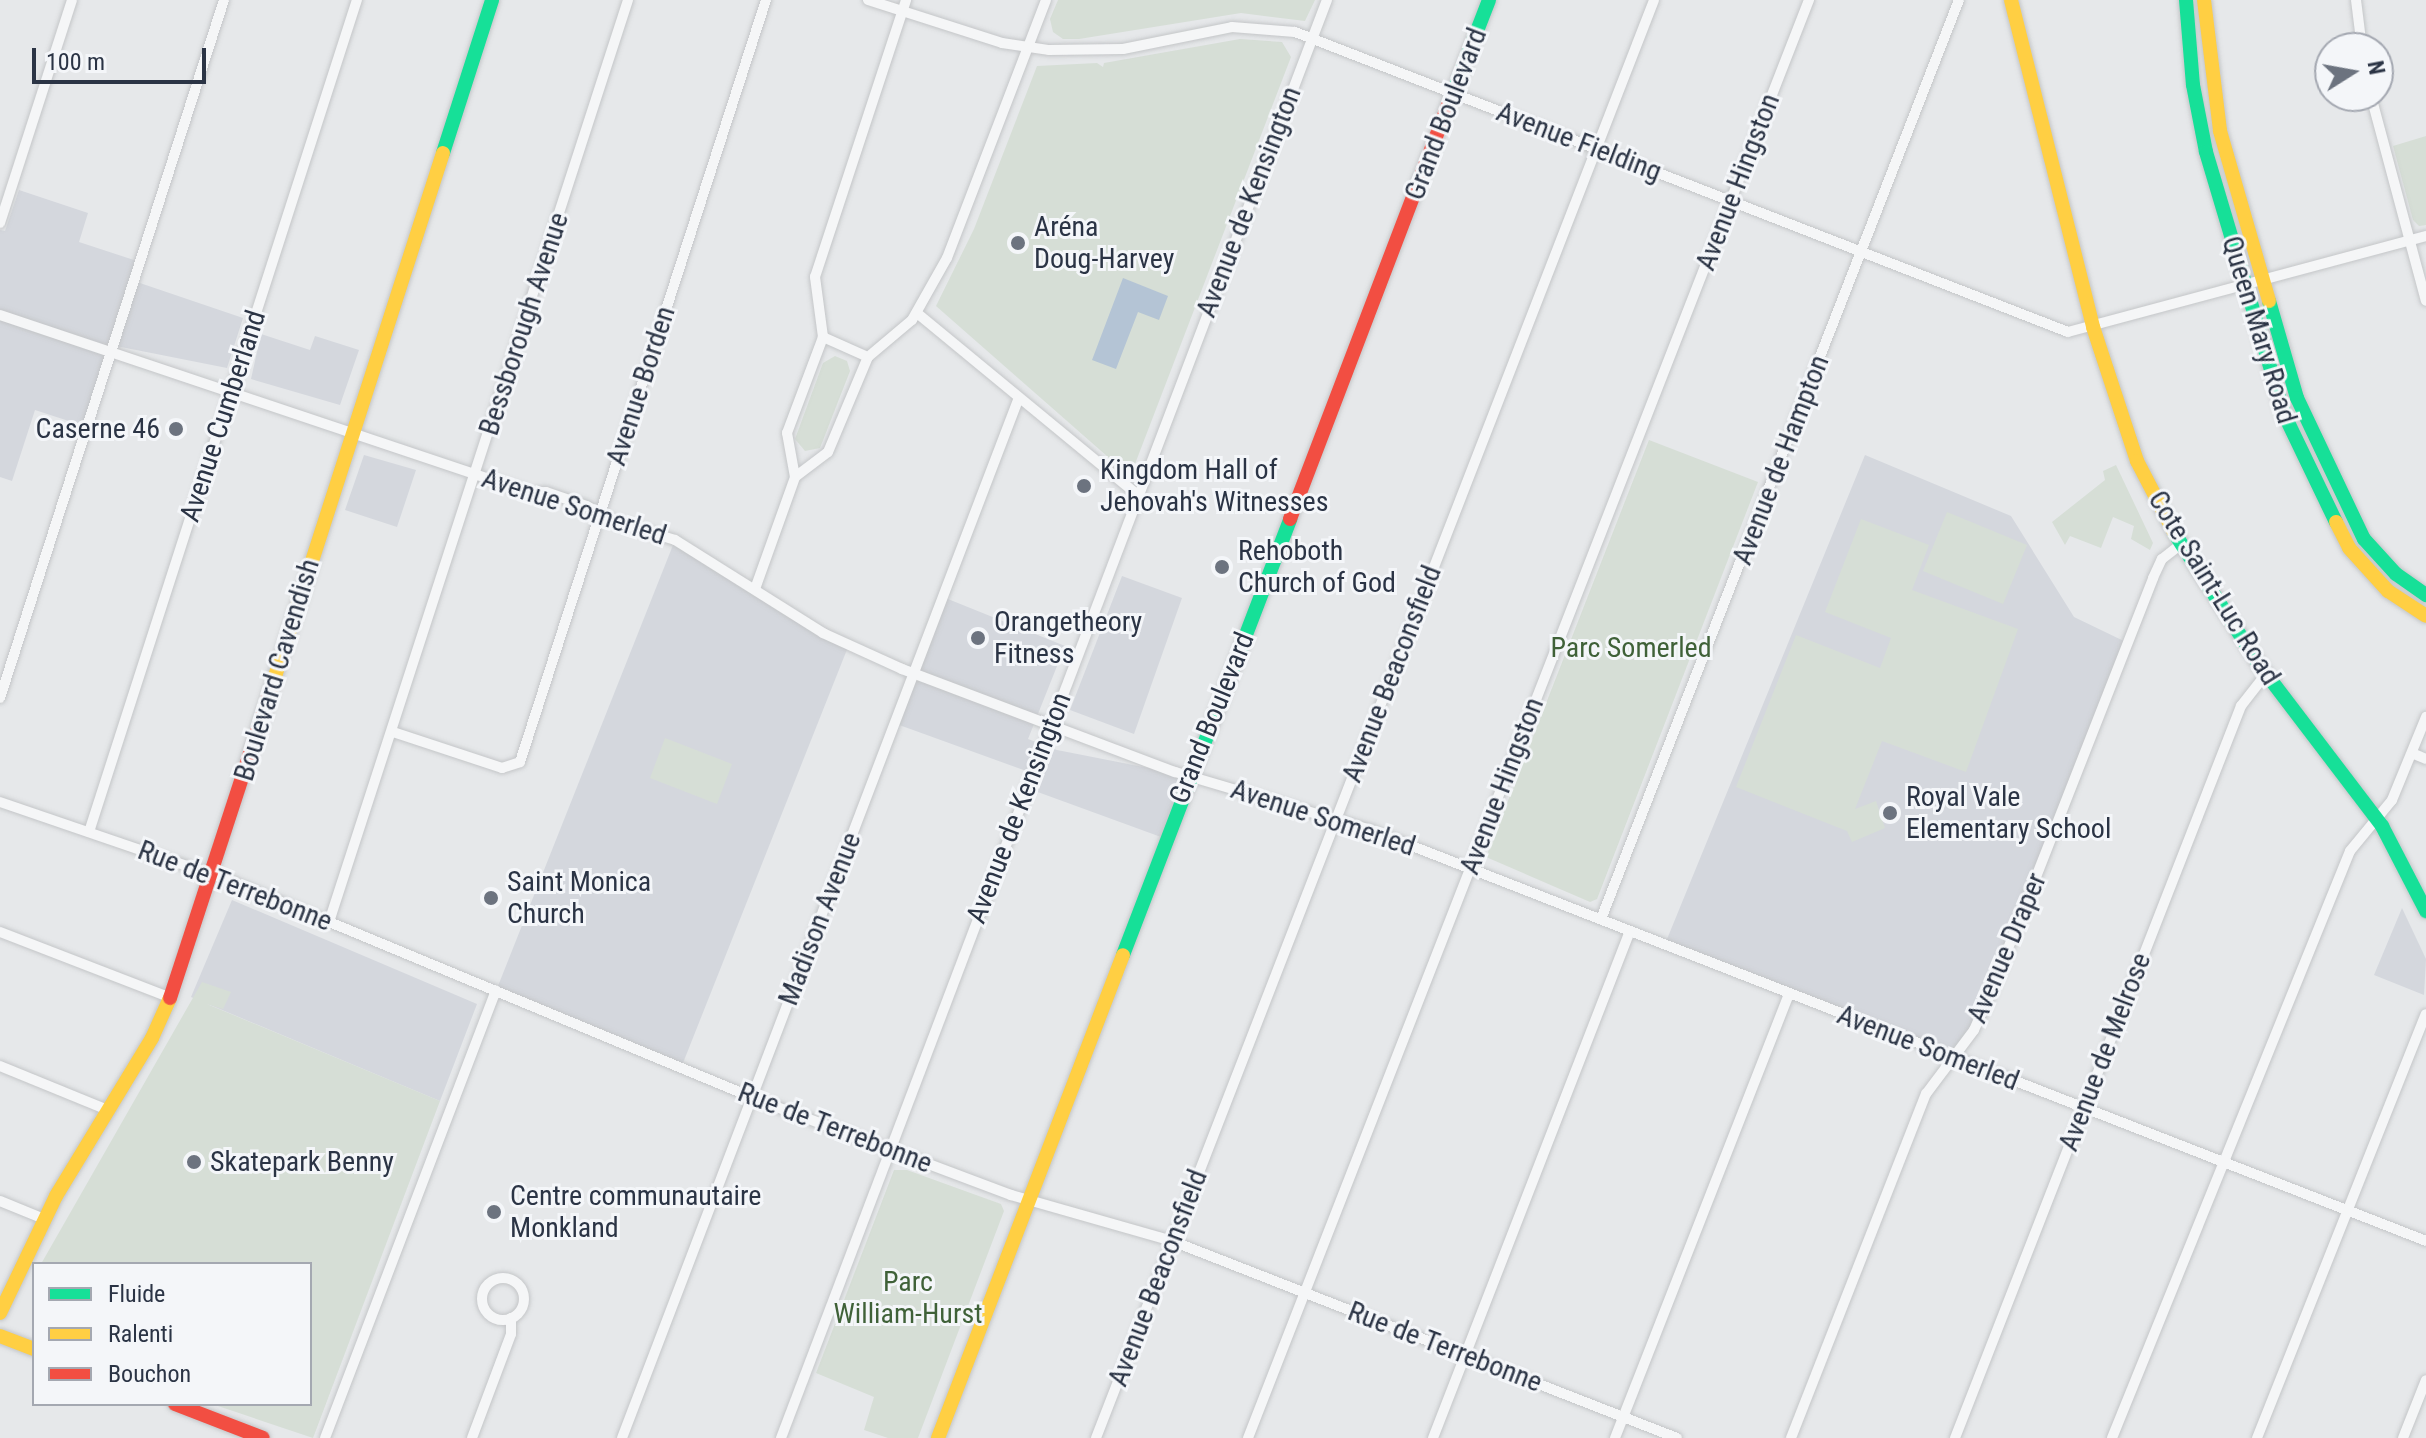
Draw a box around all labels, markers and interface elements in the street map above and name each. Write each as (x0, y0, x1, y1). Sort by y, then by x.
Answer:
street label: Grand Boulevard (1398, 23, 1494, 205)
scale bar (36, 32, 210, 82)
north arrow (2314, 32, 2394, 112)
text: 100 m (46, 48, 105, 76)
text: N (2363, 59, 2390, 77)
street label: Avenue de Kensington (1190, 82, 1308, 322)
street label: Avenue Hingston (1689, 89, 1787, 275)
street label: Avenue Fielding (1492, 95, 1666, 189)
street label: Bessborough Avenue (472, 208, 576, 440)
place label: Aréna Doug-Harvey (1034, 210, 1174, 276)
street label: Queen Mary Road (2215, 232, 2303, 428)
marker: Aréna Doug-Harvey (1009, 234, 1027, 252)
street label: Avenue Borden (599, 302, 683, 470)
street label: Avenue Cumberland (173, 306, 273, 526)
street label: Avenue de Hampton (1726, 350, 1836, 570)
place label: Caserne 46 (36, 412, 160, 446)
marker: Caserne 46 (167, 420, 185, 438)
place label: Kingdom Hall of Jehovah's Witnesses (1100, 453, 1328, 519)
street label: Avenue Somerled (478, 461, 670, 553)
marker: Kingdom Hall of Jehovah's Witnesses (1075, 477, 1093, 495)
street label: Cote Saint-Luc Road (2141, 485, 2287, 691)
place label: Rehoboth Church of God (1238, 534, 1396, 600)
street label: Boulevard Cavendish (227, 555, 327, 785)
marker: Rehoboth Church of God (1213, 558, 1231, 576)
street label: Avenue Beaconsfield (1335, 561, 1449, 787)
place label: Orangetheory Fitness (994, 605, 1142, 671)
street label: Grand Boulevard (1162, 628, 1262, 808)
marker: Orangetheory Fitness (969, 629, 987, 647)
park label: Parc Somerled (1550, 631, 1712, 665)
street label: Avenue de Kensington (960, 688, 1078, 928)
street label: Avenue Hingston (1453, 693, 1551, 879)
street label: Avenue Somerled (1227, 772, 1419, 864)
place label: Royal Vale Elementary School (1906, 780, 2111, 846)
marker: Royal Vale Elementary School (1881, 804, 1899, 822)
street label: Madison Avenue (772, 828, 868, 1010)
street label: Rue de Terrebonne (133, 833, 337, 939)
place label: Saint Monica Church (507, 865, 651, 931)
street label: Avenue Draper (1960, 868, 2054, 1028)
marker: Saint Monica Church (482, 889, 500, 907)
street label: Avenue de Melrose (2052, 948, 2158, 1156)
street label: Avenue Somerled (1832, 998, 2024, 1098)
street label: Rue de Terrebonne (733, 1075, 937, 1181)
place label: Skatepark Benny (210, 1145, 394, 1179)
marker: Skatepark Benny (185, 1153, 203, 1171)
street label: Avenue Beaconsfield (1101, 1165, 1215, 1391)
place label: Centre communautaire Monkland (510, 1179, 761, 1245)
marker: Centre communautaire Monkland (485, 1203, 503, 1221)
legend (32, 1262, 312, 1406)
park label: Parc William-Hurst (834, 1265, 982, 1331)
text: Fluide (108, 1280, 165, 1308)
street label: Rue de Terrebonne (1343, 1294, 1547, 1400)
text: Ralenti (108, 1320, 173, 1348)
text: Bouchon (108, 1360, 191, 1388)

